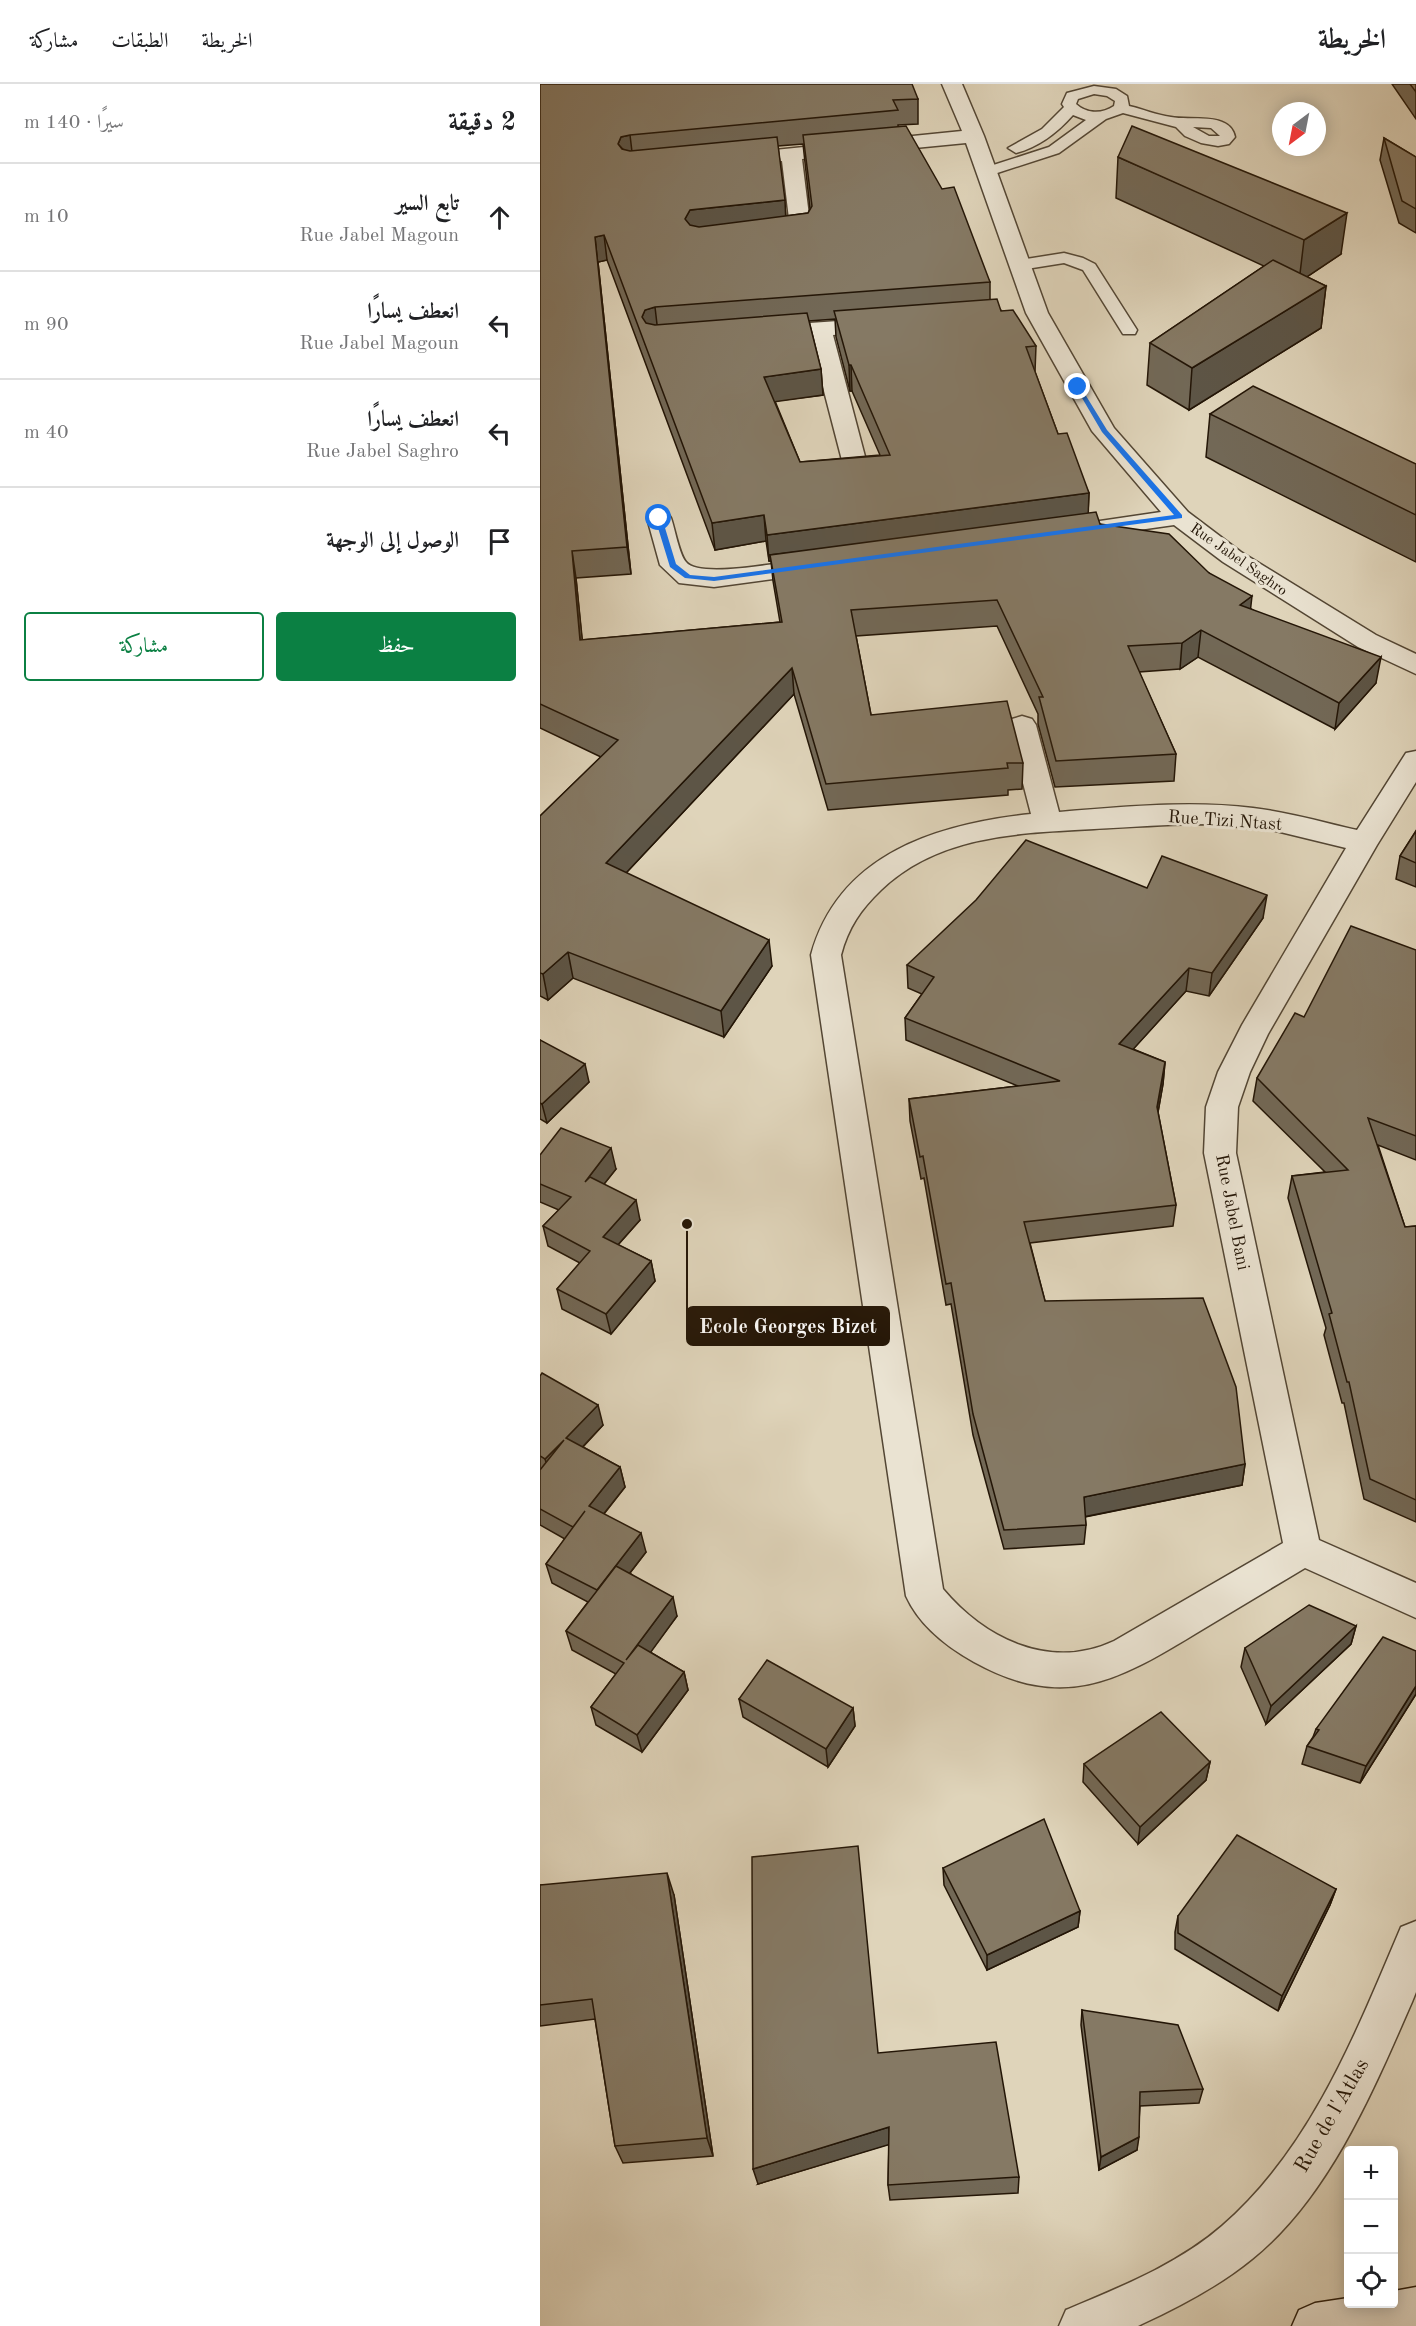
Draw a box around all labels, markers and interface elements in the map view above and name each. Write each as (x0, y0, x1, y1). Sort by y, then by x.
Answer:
text: الخريطة (1318, 27, 1386, 55)
text: مشاركة (30, 31, 78, 52)
text: الطبقات (111, 31, 168, 52)
text: الخريطة (201, 31, 253, 52)
north arrow (1272, 102, 1326, 156)
text: 2 دقيقة (448, 110, 516, 136)
text: سيرًا · 140 m (24, 113, 124, 133)
text: تابع السير (395, 193, 459, 215)
icon: ahead (483, 201, 516, 234)
text: 10 m (24, 207, 69, 227)
text: Rue Jabel Magoun (299, 226, 459, 246)
text: انعطف يسارًا (367, 301, 459, 323)
icon: left (483, 309, 516, 342)
text: 90 m (24, 315, 69, 335)
text: Rue Jabel Magoun (299, 334, 459, 354)
route end (1064, 373, 1090, 399)
text: انعطف يسارًا (367, 409, 459, 431)
icon: left (483, 417, 516, 450)
text: 40 m (24, 423, 69, 443)
text: Rue Jabel Saghro (306, 442, 459, 462)
route start (645, 504, 671, 530)
street label: Rue Jabel Saghro (1187, 521, 1289, 599)
icon: arrive (483, 525, 516, 558)
text: الوصول إلى الوجهة (326, 530, 459, 552)
button: مشاركة (24, 612, 264, 681)
button: حفظ (276, 612, 516, 681)
street label: Rue Tizi Ntast (1167, 808, 1283, 834)
street label: Rue Jabel Bani (1212, 1153, 1252, 1272)
callout: Ecole Georges Bizet (687, 1307, 889, 1345)
text: Ecole Georges Bizet (699, 1318, 877, 1338)
street label: Rue de l'Atlas (1291, 2055, 1373, 2176)
map controls (1344, 2146, 1398, 2308)
button: + (1344, 2146, 1398, 2200)
button: − (1344, 2200, 1398, 2254)
button: locate (1344, 2254, 1398, 2308)

